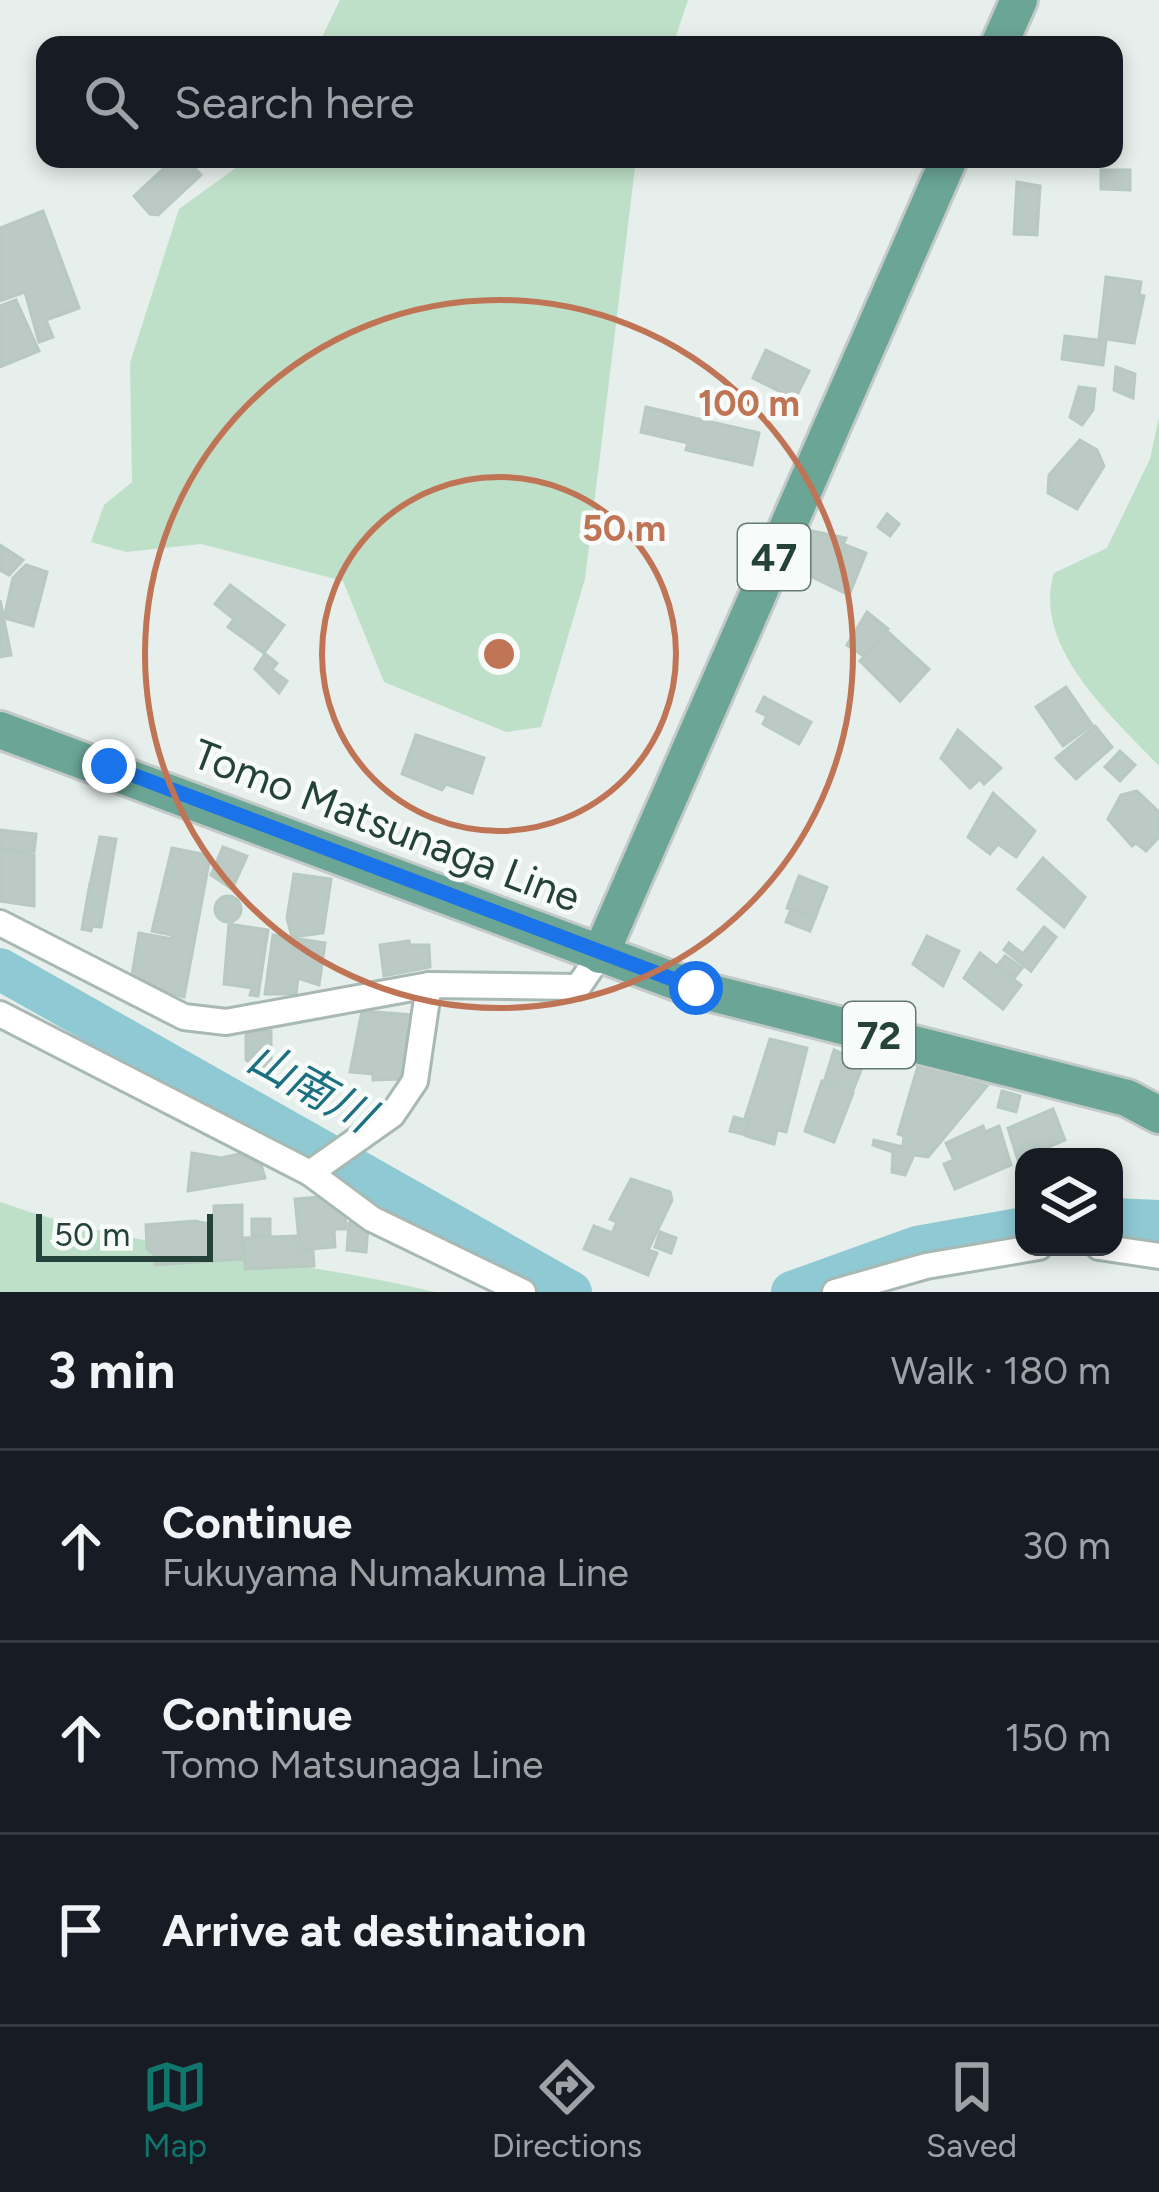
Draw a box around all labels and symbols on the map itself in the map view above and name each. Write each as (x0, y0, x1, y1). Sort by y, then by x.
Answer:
text: 100 m (698, 382, 800, 425)
text: 50 m (582, 507, 666, 550)
road number: 47 (738, 524, 810, 590)
centre of rings (478, 633, 520, 675)
street label: Tomo Matsunaga Line (186, 728, 588, 923)
route end (82, 739, 136, 793)
route start (669, 961, 723, 1015)
road number: 72 (843, 1002, 915, 1068)
water label: 山南川 (239, 1030, 387, 1144)
scale bar (36, 1208, 213, 1261)

